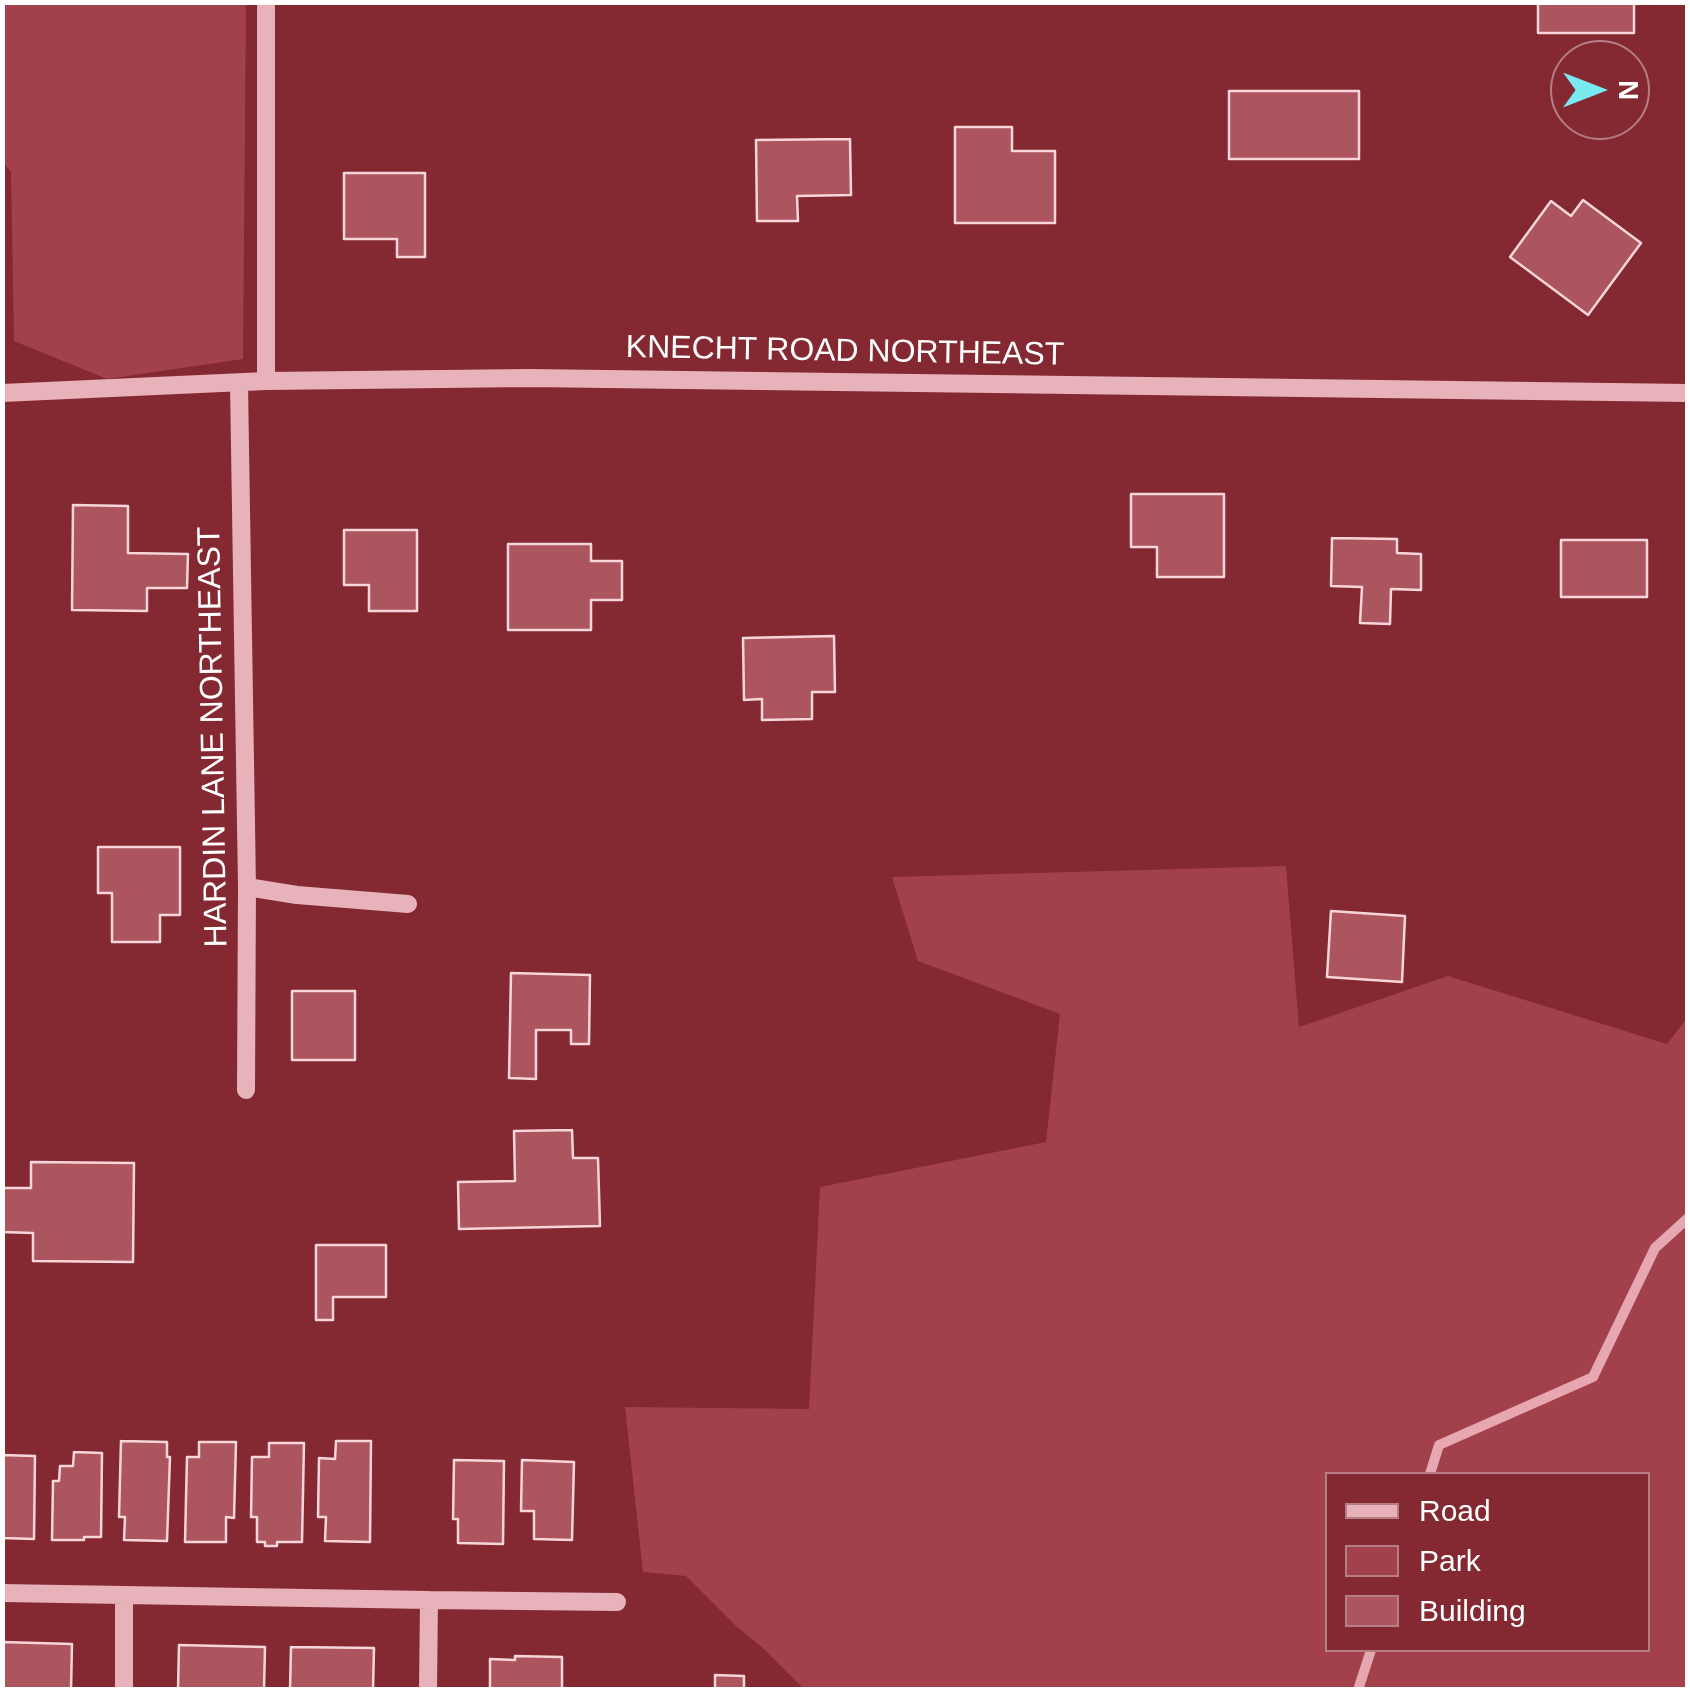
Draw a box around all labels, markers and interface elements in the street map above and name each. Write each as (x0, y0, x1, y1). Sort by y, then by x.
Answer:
north arrow (1550, 40, 1650, 140)
text: N (1613, 80, 1644, 100)
street label: KNECHT ROAD NORTHEAST (625, 329, 1065, 375)
street label: HARDIN LANE NORTHEAST (191, 526, 237, 948)
legend (1325, 1472, 1650, 1652)
text: Road (1419, 1494, 1491, 1527)
text: Park (1419, 1544, 1481, 1577)
text: Building (1419, 1594, 1526, 1627)

